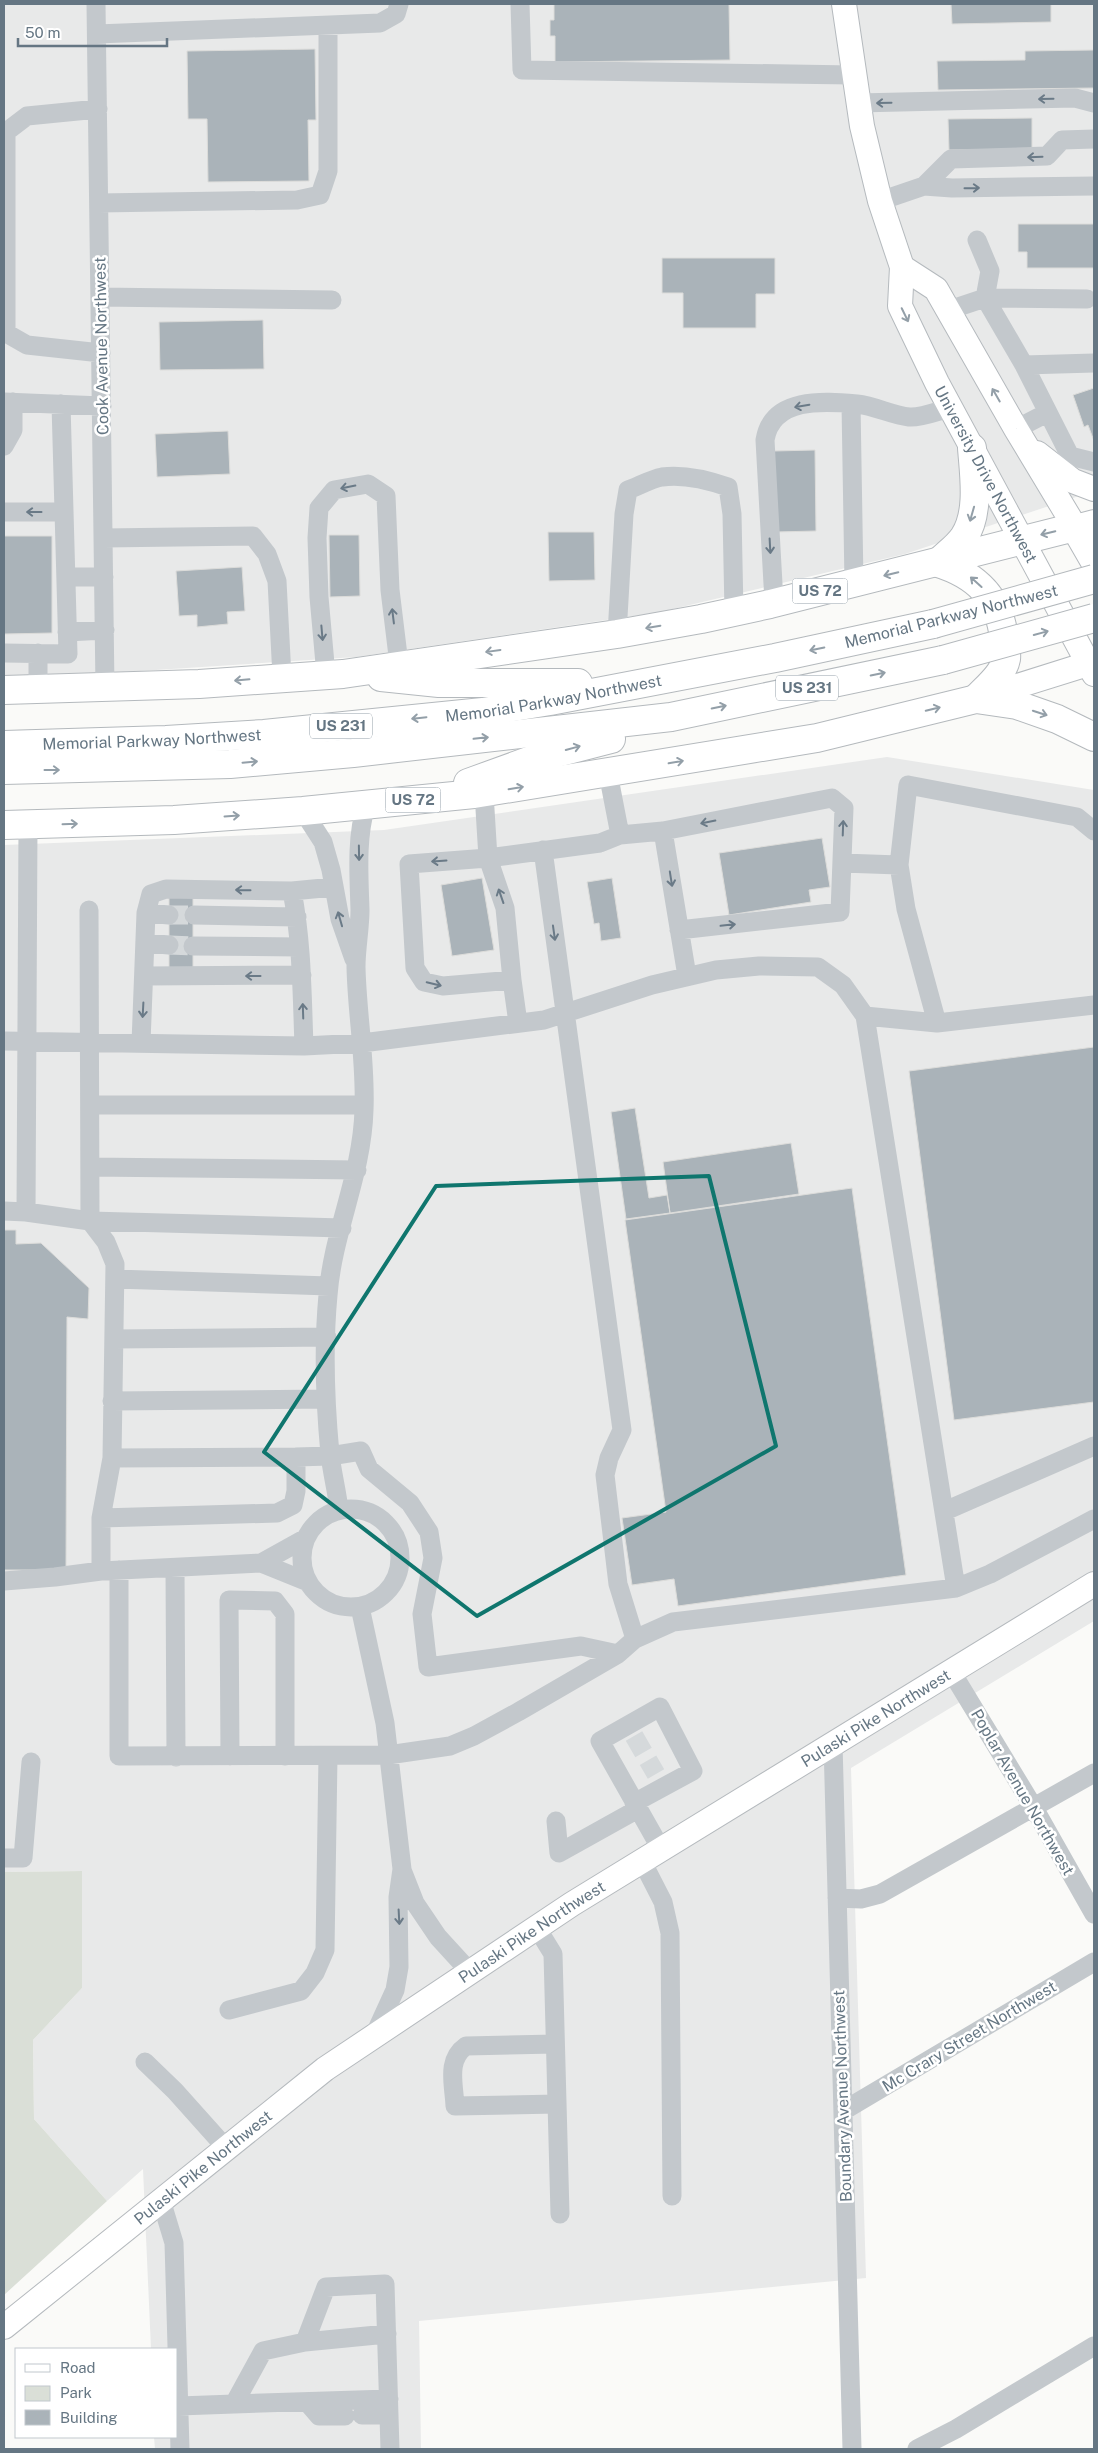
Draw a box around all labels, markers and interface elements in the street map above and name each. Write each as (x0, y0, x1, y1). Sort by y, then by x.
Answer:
scale bar (18, 15, 166, 47)
text: 50 m (25, 24, 60, 41)
one-way arrow (1038, 94, 1054, 104)
one-way arrow (876, 98, 892, 107)
one-way arrow (1028, 152, 1044, 161)
one-way arrow (964, 183, 980, 193)
street label: Cook Avenue Northwest (90, 257, 113, 435)
one-way arrow (901, 307, 910, 322)
street label: University Drive Northwest (930, 383, 1041, 566)
one-way arrow (991, 388, 1001, 403)
one-way arrow (795, 401, 811, 411)
one-way arrow (340, 483, 356, 493)
one-way arrow (966, 506, 976, 522)
one-way arrow (26, 507, 42, 517)
one-way arrow (1041, 529, 1057, 538)
one-way arrow (766, 538, 775, 554)
one-way arrow (883, 570, 899, 579)
one-way arrow (969, 576, 982, 588)
road number: US 72 (792, 578, 848, 604)
street label: Memorial Parkway Northwest (843, 581, 1060, 652)
one-way arrow (388, 608, 398, 624)
one-way arrow (646, 623, 662, 633)
one-way arrow (318, 625, 327, 641)
one-way arrow (1032, 628, 1048, 637)
one-way arrow (809, 645, 825, 654)
one-way arrow (485, 646, 501, 656)
one-way arrow (869, 668, 885, 678)
street label: Memorial Parkway Northwest (444, 671, 663, 726)
one-way arrow (234, 676, 250, 685)
road number: US 231 (776, 676, 838, 700)
one-way arrow (710, 702, 726, 711)
one-way arrow (924, 704, 940, 714)
one-way arrow (1032, 709, 1048, 719)
one-way arrow (411, 713, 427, 723)
road number: US 231 (310, 714, 372, 738)
street label: Memorial Parkway Northwest (42, 725, 262, 754)
one-way arrow (473, 733, 489, 743)
one-way arrow (564, 743, 580, 752)
one-way arrow (668, 756, 684, 766)
one-way arrow (242, 757, 258, 767)
one-way arrow (44, 765, 60, 775)
one-way arrow (507, 782, 523, 792)
road number: US 72 (386, 788, 440, 812)
one-way arrow (224, 812, 240, 821)
one-way arrow (700, 818, 716, 828)
one-way arrow (62, 819, 78, 829)
one-way arrow (838, 821, 848, 837)
one-way arrow (354, 844, 364, 860)
one-way arrow (432, 857, 448, 866)
one-way arrow (666, 871, 676, 887)
one-way arrow (235, 885, 252, 895)
one-way arrow (496, 889, 505, 904)
one-way arrow (335, 912, 345, 928)
one-way arrow (719, 920, 735, 930)
one-way arrow (550, 925, 560, 941)
one-way arrow (245, 971, 262, 981)
one-way arrow (426, 980, 442, 989)
one-way arrow (138, 1001, 147, 1017)
one-way arrow (298, 1003, 308, 1019)
street label: Pulaski Pike Northwest (798, 1665, 954, 1771)
street label: Poplar Avenue Northwest (967, 1706, 1078, 1879)
street label: Pulaski Pike Northwest (455, 1877, 609, 1987)
one-way arrow (395, 1909, 404, 1925)
street label: Mc Crary Street Northwest (879, 1977, 1060, 2096)
street label: Boundary Avenue Northwest (829, 1990, 856, 2202)
street label: Pulaski Pike Northwest (130, 2106, 276, 2229)
legend (15, 2348, 178, 2438)
text: Road (60, 2359, 96, 2376)
text: Park (60, 2384, 92, 2401)
text: Building (60, 2409, 118, 2426)

